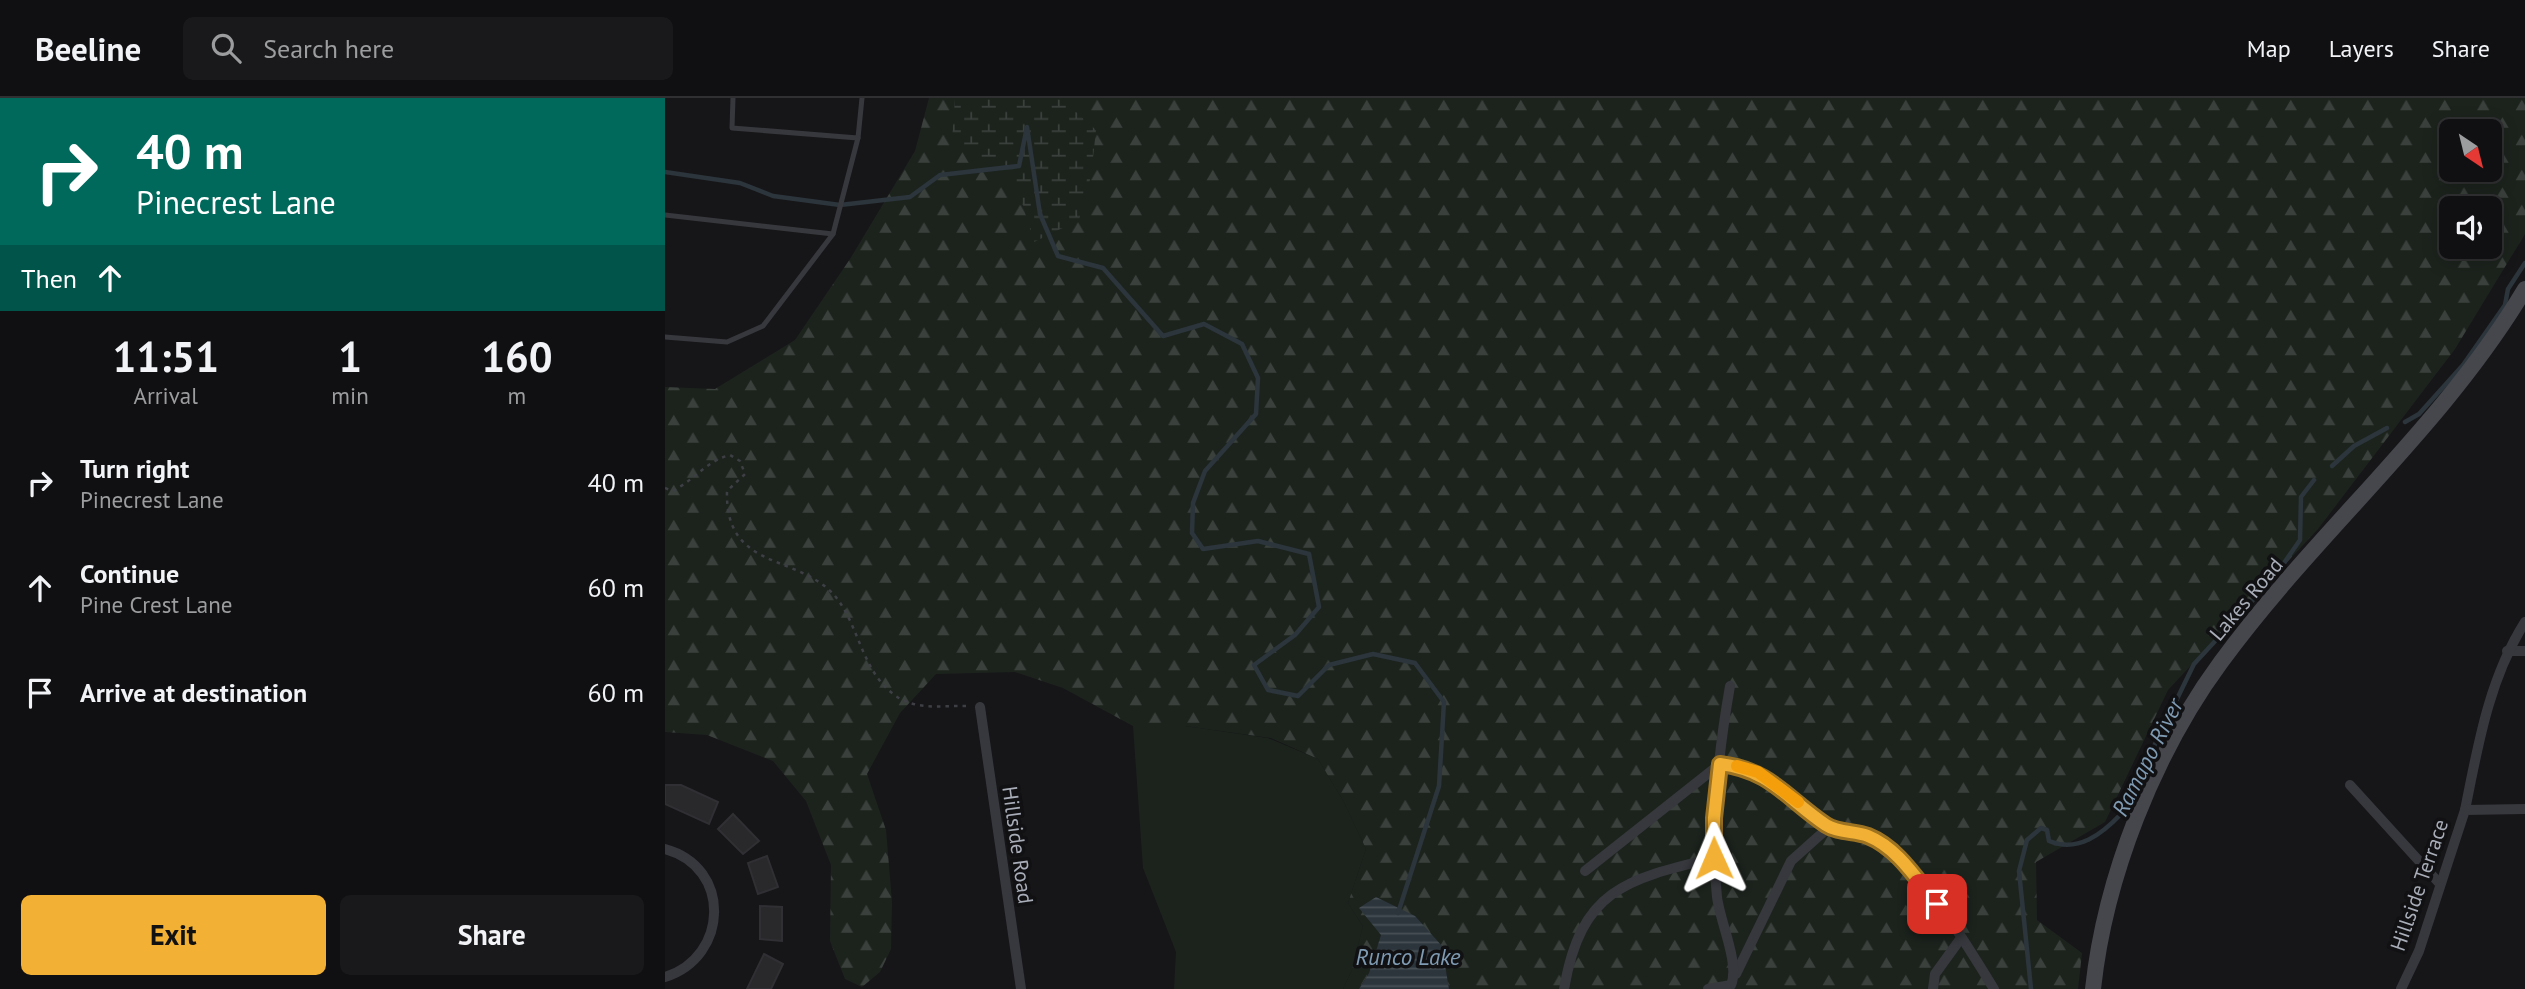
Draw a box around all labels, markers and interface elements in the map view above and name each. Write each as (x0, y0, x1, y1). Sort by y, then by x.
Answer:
search box (183, 17, 673, 80)
text: Beeline (35, 27, 141, 70)
icon: search (207, 29, 245, 67)
text: Search here (263, 32, 394, 65)
text: Map (2247, 33, 2291, 64)
text: Layers (2329, 33, 2394, 64)
text: Share (2432, 33, 2490, 64)
text: 40 m (136, 119, 243, 183)
north arrow (2439, 119, 2503, 182)
map controls (2439, 119, 2502, 259)
icon: right (21, 126, 112, 217)
text: Pinecrest Lane (136, 181, 336, 223)
button: sound (2439, 196, 2502, 259)
icon: ahead (91, 259, 129, 297)
text: Then (21, 262, 77, 295)
text: 11:51 (112, 329, 219, 384)
text: 1 (338, 329, 362, 384)
text: 160 (481, 329, 553, 384)
text: Arrival (133, 381, 198, 410)
text: min (331, 381, 369, 410)
text: m (508, 381, 526, 410)
text: Turn right (80, 452, 189, 485)
icon: right (21, 464, 59, 502)
text: 40 m (588, 466, 644, 499)
text: Pinecrest Lane (80, 485, 224, 514)
street label: Lakes Road (2203, 552, 2289, 646)
text: Continue (80, 557, 179, 590)
icon: ahead (21, 569, 59, 607)
text: 60 m (588, 571, 644, 604)
text: Pine Crest Lane (80, 590, 232, 619)
icon: arrive (21, 674, 59, 712)
text: Arrive at destination (80, 676, 307, 709)
text: 60 m (588, 676, 644, 709)
water label: Ramapo River (2105, 692, 2190, 821)
street label: Hillside Road (996, 784, 1040, 906)
street label: Hillside Terrace (2384, 816, 2454, 954)
position arrow (1677, 821, 1751, 895)
pin (1907, 874, 1967, 934)
icon: arrive (1918, 885, 1956, 923)
button: Exit (21, 895, 326, 975)
button: Share (340, 895, 644, 975)
water label: Runco Lake (1355, 942, 1461, 971)

